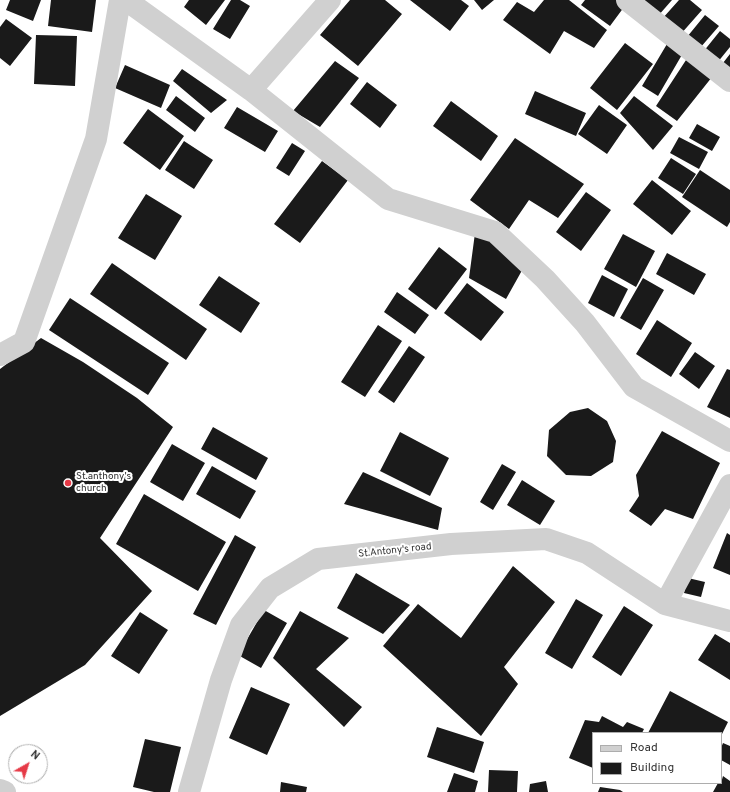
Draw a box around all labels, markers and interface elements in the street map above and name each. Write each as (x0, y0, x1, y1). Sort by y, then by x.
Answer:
place label: St.anthony's church (76, 471, 131, 494)
marker: St.anthony's church (63, 478, 73, 488)
street label: St.Antony's road (358, 541, 432, 561)
legend (592, 732, 722, 784)
text: Road (630, 740, 658, 756)
north arrow (8, 744, 48, 784)
text: N (27, 748, 42, 763)
text: Building (630, 760, 674, 776)

